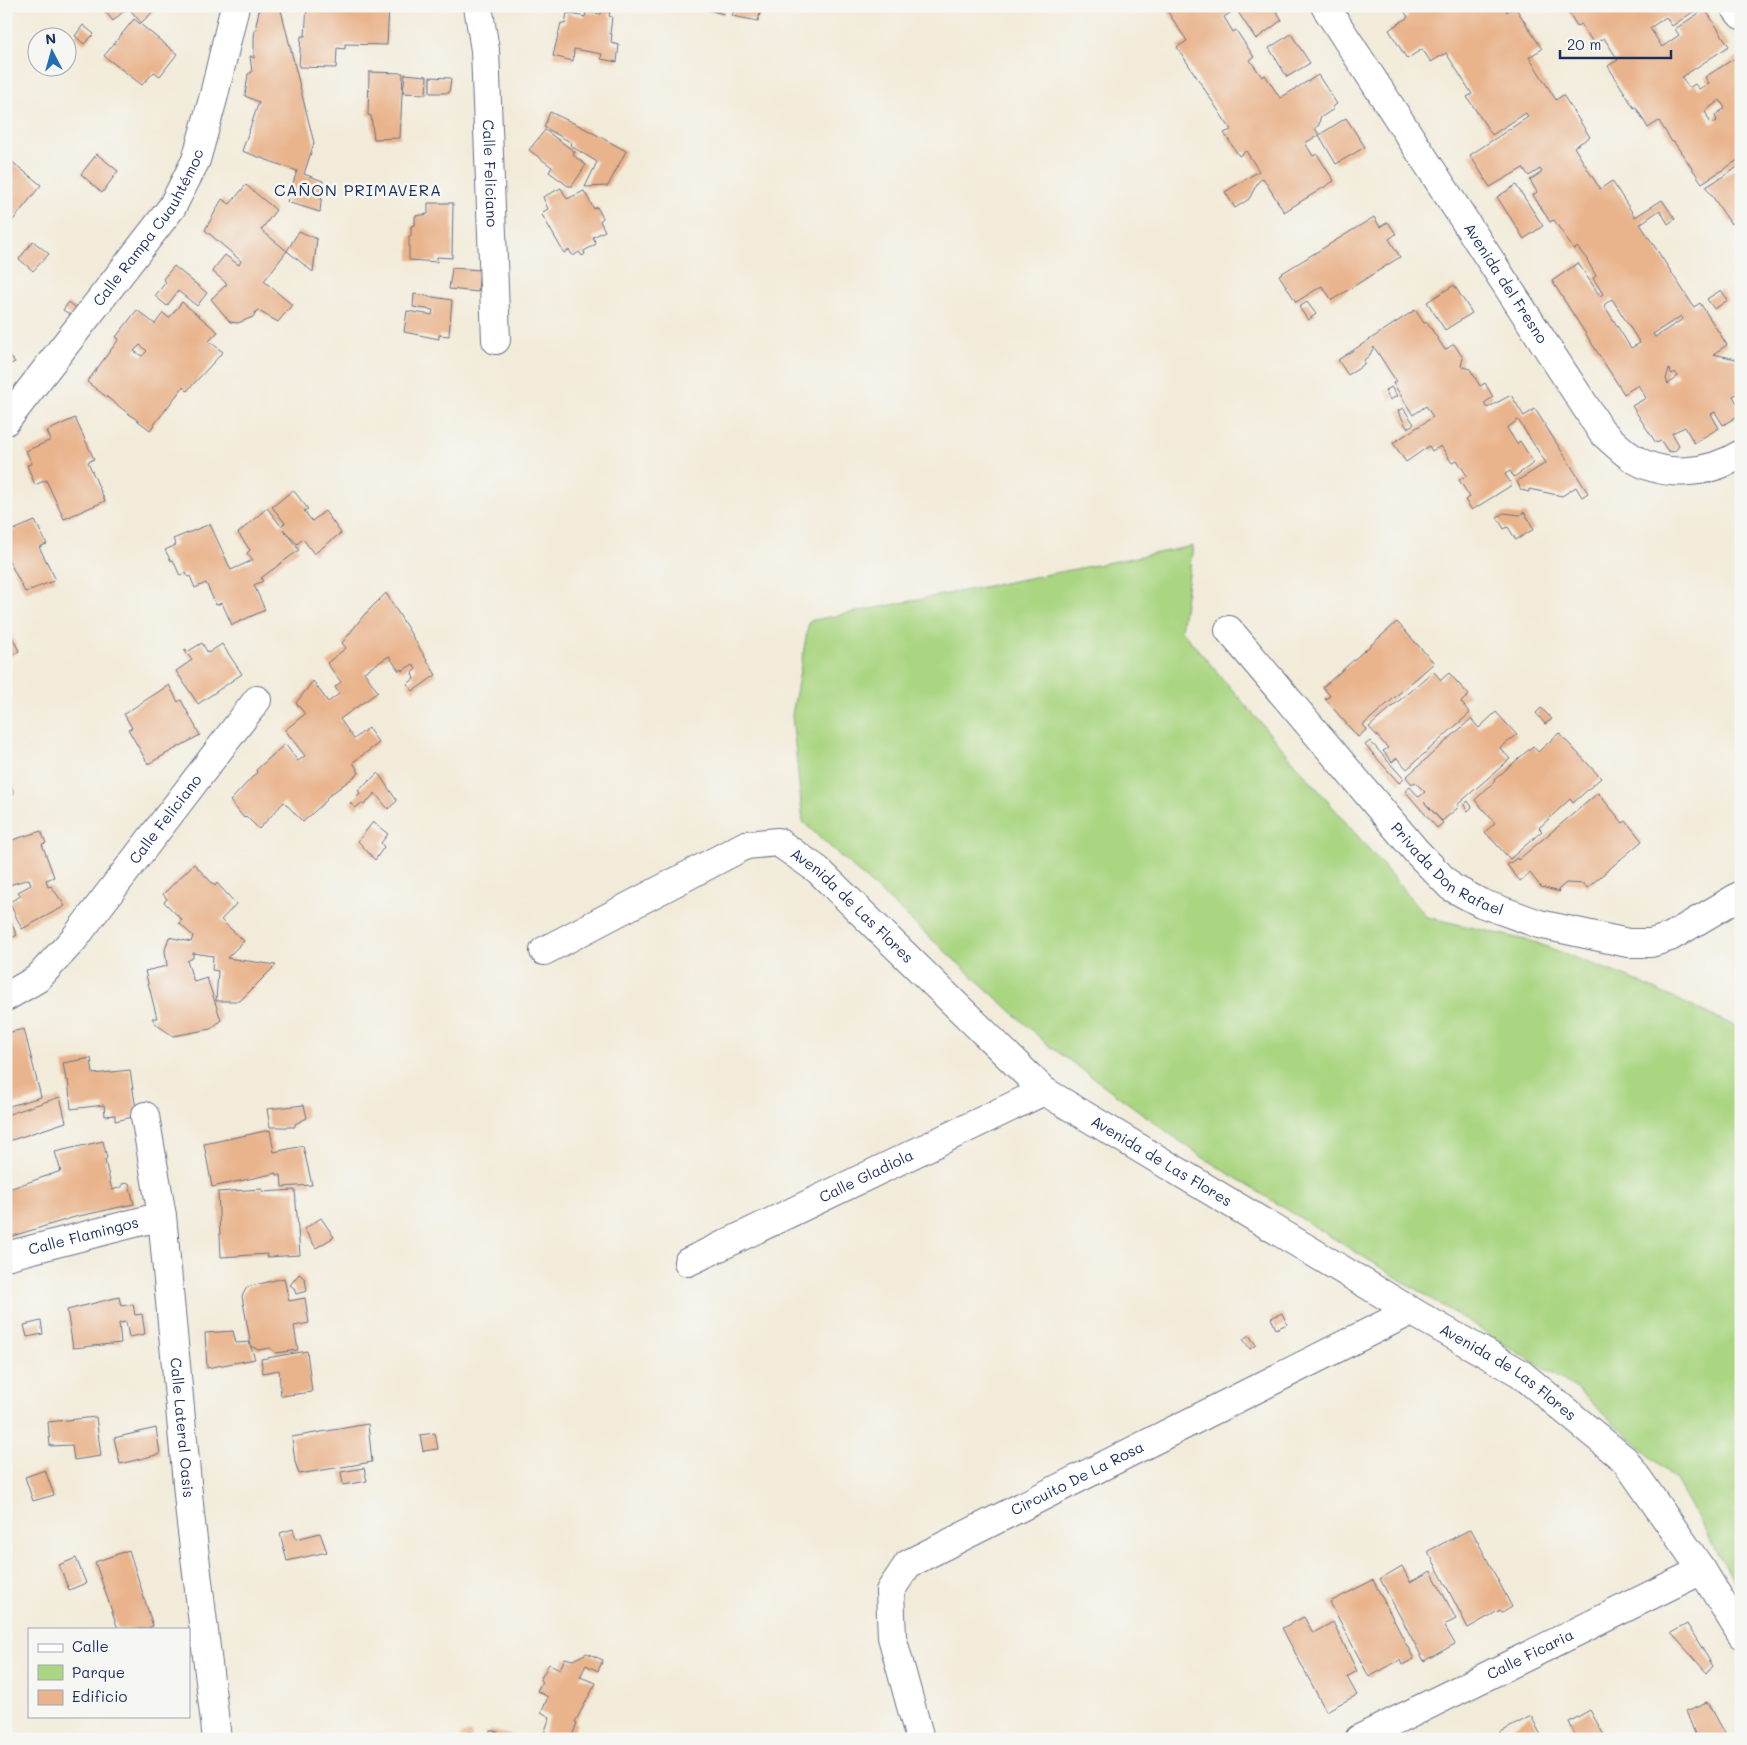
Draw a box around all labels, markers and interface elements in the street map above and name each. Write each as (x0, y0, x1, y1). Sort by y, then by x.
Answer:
north arrow (28, 28, 78, 78)
scale bar (1560, 28, 1671, 60)
text: N (44, 29, 57, 49)
text: 20 m (1567, 34, 1601, 54)
street label: Calle Feliciano (479, 119, 503, 228)
street label: Calle Rampa Cuauhtémoc (88, 147, 208, 310)
district label: CAÑON PRIMAVERA (274, 179, 442, 200)
street label: Avenida del Fresno (1460, 219, 1553, 347)
street label: Calle Feliciano (124, 770, 206, 868)
street label: Privada Don Rafael (1387, 818, 1507, 919)
street label: Avenida de Las Flores (787, 843, 918, 967)
street label: Avenida de Las Flores (1088, 1111, 1236, 1210)
street label: Calle Gladiola (816, 1144, 916, 1206)
street label: Calle Flamingos (26, 1211, 140, 1259)
street label: Avenida de Las Flores (1437, 1318, 1581, 1425)
street label: Calle Lateral Oasis (166, 1357, 199, 1499)
street label: Circuito De La Rosa (1007, 1436, 1147, 1520)
street label: Calle Ficaria (1483, 1624, 1577, 1684)
legend (28, 1628, 190, 1718)
text: Calle (72, 1636, 109, 1656)
text: Parque (72, 1662, 125, 1682)
text: Edificio (72, 1686, 128, 1706)

